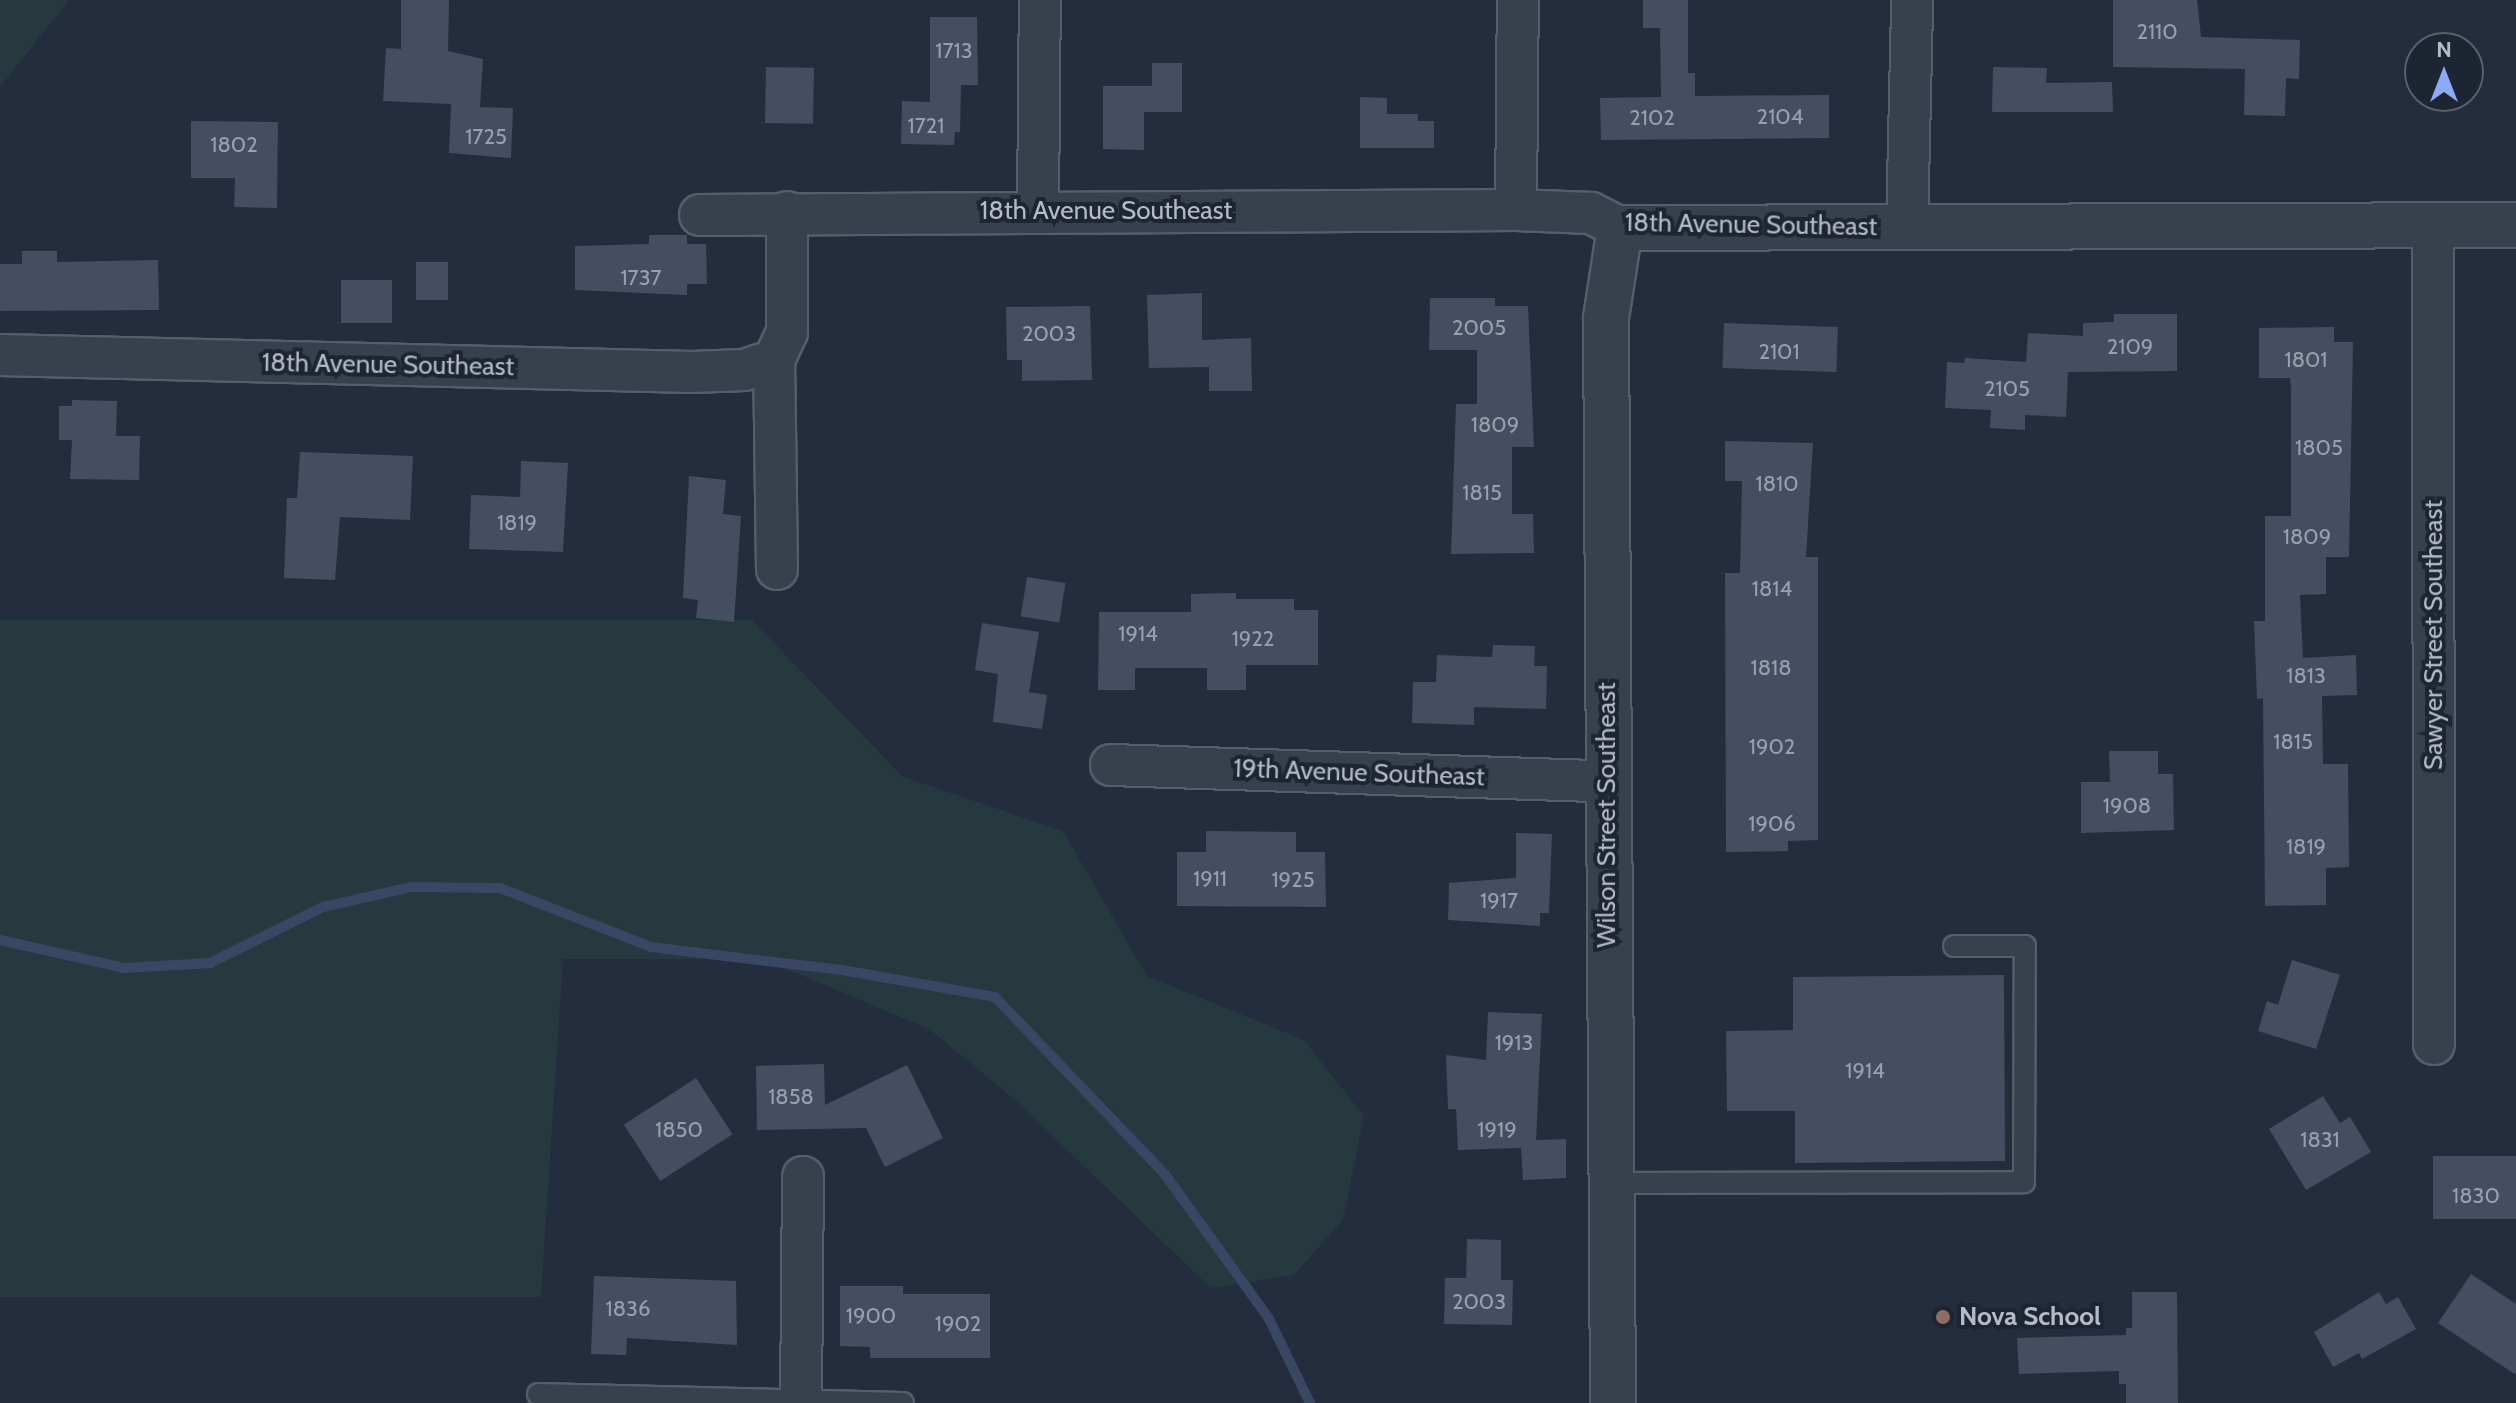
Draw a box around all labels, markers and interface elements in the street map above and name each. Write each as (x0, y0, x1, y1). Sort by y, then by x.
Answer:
house number: 2110 (2136, 19, 2178, 45)
north arrow (2404, 32, 2484, 112)
text: N (2436, 36, 2452, 63)
house number: 1713 (935, 38, 973, 64)
house number: 2104 (1757, 104, 1803, 130)
house number: 2102 (1629, 105, 1675, 131)
house number: 1721 (908, 113, 944, 139)
house number: 1725 (465, 124, 507, 150)
house number: 1802 (210, 132, 258, 158)
street label: 18th Avenue Southeast (980, 195, 1232, 227)
street label: 18th Avenue Southeast (1624, 207, 1878, 243)
house number: 1737 (620, 265, 662, 291)
house number: 2005 (1452, 315, 1506, 341)
house number: 2003 (1022, 321, 1076, 347)
house number: 2109 (2107, 334, 2153, 360)
house number: 2101 (1758, 339, 1800, 365)
street label: 18th Avenue Southeast (261, 347, 515, 383)
house number: 1801 (2284, 347, 2328, 373)
house number: 2105 (1984, 376, 2030, 402)
house number: 1809 (1471, 412, 1519, 438)
house number: 1805 (2295, 435, 2343, 461)
house number: 1810 (1755, 471, 1799, 497)
house number: 1815 (1462, 480, 1502, 506)
street label: Sawyer Street Southeast (2418, 500, 2450, 770)
house number: 1819 (497, 510, 537, 536)
house number: 1809 (2283, 524, 2331, 550)
house number: 1814 (1752, 576, 1792, 602)
house number: 1914 (1118, 621, 1158, 647)
house number: 1922 (1232, 626, 1274, 652)
house number: 1818 (1750, 655, 1792, 681)
house number: 1813 (2286, 663, 2326, 689)
street label: Wilson Street Southeast (1591, 682, 1623, 948)
house number: 1815 (2273, 729, 2313, 755)
house number: 1902 (1749, 734, 1795, 760)
street label: 19th Avenue Southeast (1233, 753, 1485, 793)
house number: 1908 (2103, 793, 2151, 819)
house number: 1906 (1748, 811, 1796, 837)
house number: 1819 (2286, 834, 2326, 860)
house number: 1911 (1193, 866, 1227, 892)
house number: 1925 (1271, 867, 1315, 893)
house number: 1917 (1480, 888, 1518, 914)
house number: 1913 (1495, 1030, 1533, 1056)
house number: 1914 (1845, 1058, 1885, 1084)
house number: 1858 (768, 1084, 814, 1110)
house number: 1850 (655, 1117, 703, 1143)
house number: 1919 (1477, 1117, 1517, 1143)
house number: 1831 (2300, 1127, 2340, 1153)
house number: 1830 (2452, 1183, 2500, 1209)
house number: 2003 (1452, 1289, 1506, 1315)
house number: 1836 (606, 1296, 650, 1322)
place label: Nova School (1959, 1301, 2101, 1333)
house number: 1900 (846, 1303, 896, 1329)
marker: Nova School (1934, 1308, 1952, 1326)
house number: 1902 (935, 1311, 981, 1337)

